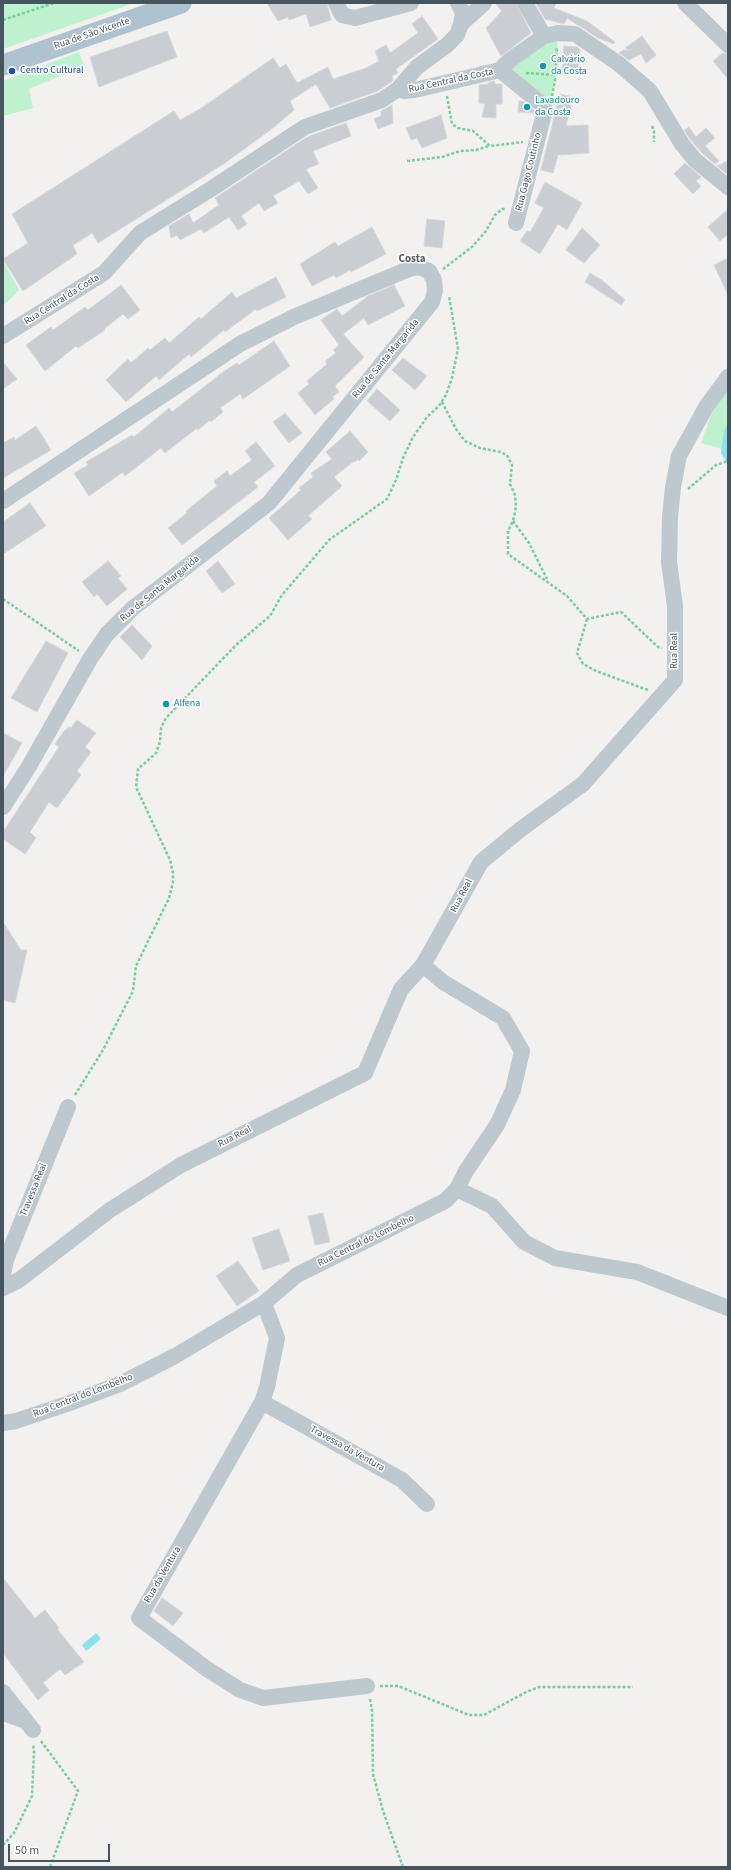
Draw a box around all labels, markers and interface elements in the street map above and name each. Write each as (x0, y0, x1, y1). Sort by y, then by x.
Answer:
street label: Rua de São Vicente (53, 15, 131, 53)
place label: Calvário da Costa (551, 54, 587, 78)
marker: Calvário da Costa (538, 61, 548, 71)
place label: Centro Cultural (20, 65, 84, 77)
marker: Centro Cultural (7, 66, 17, 76)
street label: Rua Central da Costa (407, 66, 495, 96)
place label: Lavadouro da Costa (535, 95, 580, 118)
marker: Lavadouro da Costa (522, 102, 532, 112)
street label: Rua Gago Coutinho (513, 132, 545, 212)
district label: Costa (399, 253, 425, 267)
street label: Rua Central da Costa (22, 272, 102, 328)
street label: Rua de Santa Margarida (350, 317, 422, 401)
street label: Rua de Santa Margarida (118, 553, 202, 625)
street label: Rua Real (669, 633, 681, 669)
place label: Alfena (174, 698, 200, 710)
marker: Alfena (161, 699, 171, 709)
street label: Rua Real (448, 877, 476, 915)
street label: Rua Real (216, 1123, 254, 1151)
street label: Travessa Real (18, 1162, 50, 1218)
street label: Rua Central do Lombelho (316, 1212, 416, 1270)
street label: Rua Central do Lombelho (31, 1371, 135, 1421)
street label: Travessa da Ventura (308, 1424, 386, 1474)
street label: Rua da Ventura (142, 1545, 184, 1605)
scale bar (10, 1836, 112, 1862)
text: 50 m (15, 1842, 39, 1859)

